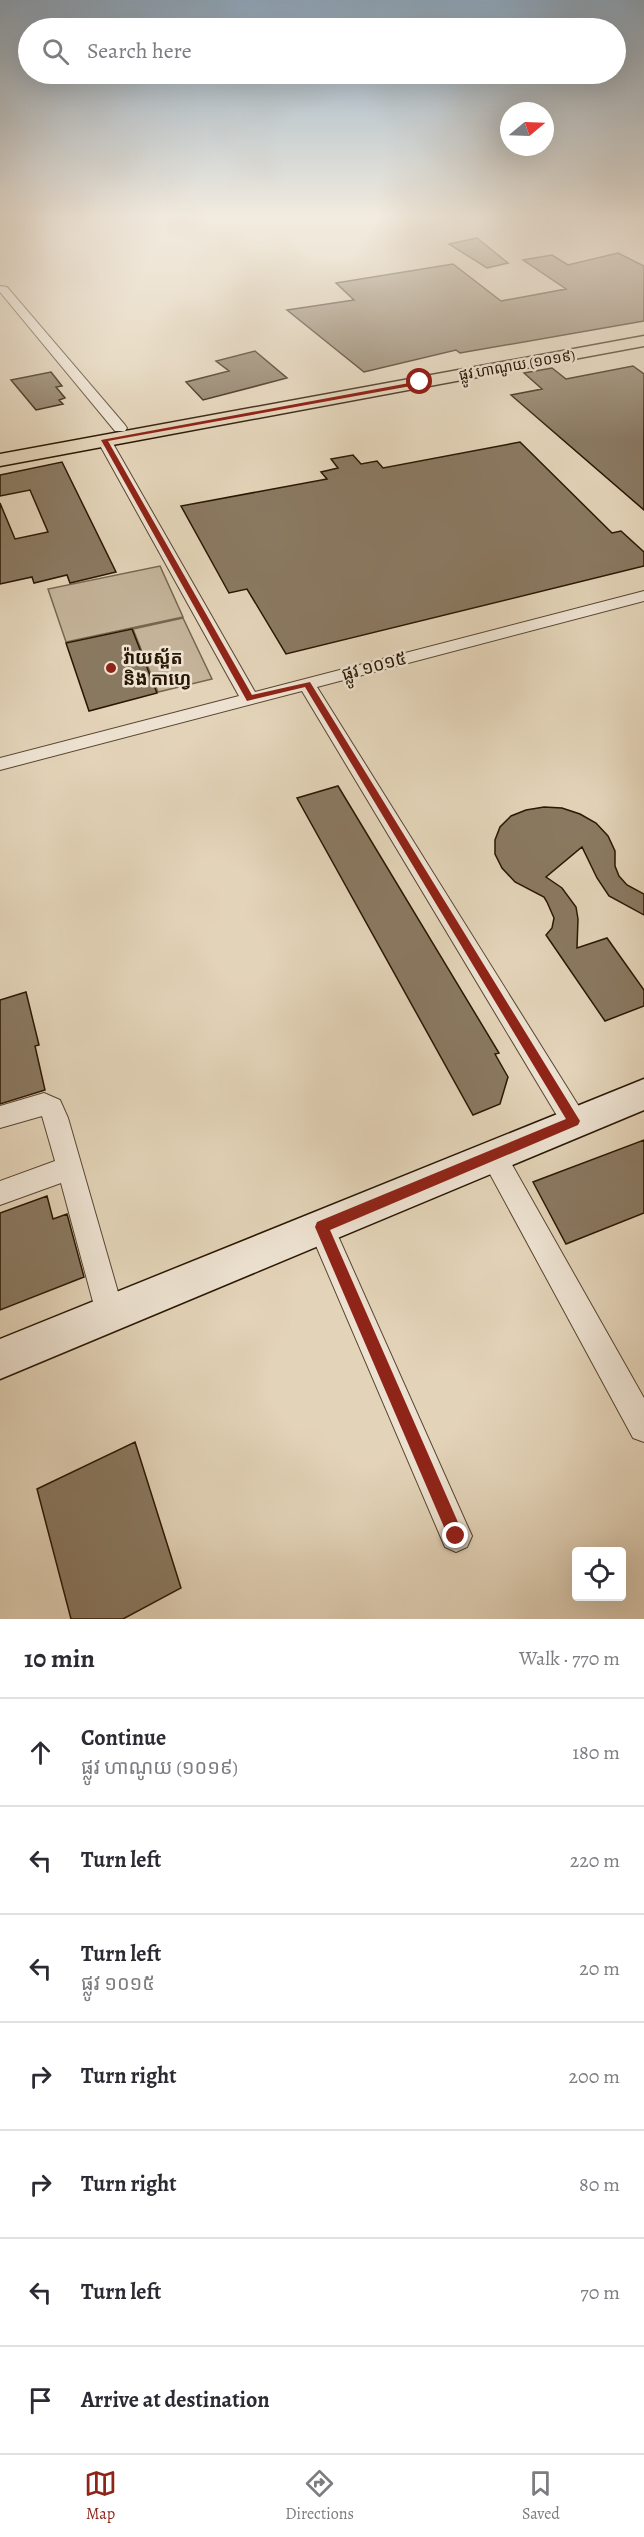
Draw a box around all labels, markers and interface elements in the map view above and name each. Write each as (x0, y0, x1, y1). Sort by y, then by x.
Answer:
search box (18, 18, 626, 84)
icon: search (39, 35, 72, 68)
text: Search here (87, 36, 192, 66)
north arrow (500, 102, 554, 156)
street label: ផ្លូវ ហាណូយ (១០១៩) (457, 345, 577, 388)
route start (406, 368, 432, 394)
place label: វ៉ាយស្ព័ត និង កាហ្វេ (123, 646, 191, 691)
street label: ផ្លូវ ១០១៥ (339, 646, 410, 690)
marker: វ៉ាយស្ព័ត និង កាហ្វេ (104, 661, 118, 675)
route end (442, 1522, 468, 1548)
map controls (572, 1547, 626, 1601)
button: locate (572, 1547, 626, 1601)
text: 10 min (24, 1641, 95, 1676)
text: Walk · 770 m (519, 1645, 620, 1672)
text: Continue (81, 1723, 166, 1753)
icon: ahead (24, 1736, 57, 1769)
text: 180 m (572, 1739, 620, 1766)
text: ផ្លូវ ហាណូយ (១០១៩) (81, 1754, 238, 1781)
icon: left (24, 1844, 57, 1877)
text: Turn left (81, 1845, 161, 1875)
text: 220 m (570, 1847, 620, 1874)
text: Turn left (81, 1939, 161, 1969)
icon: left (24, 1952, 57, 1985)
text: 20 m (579, 1955, 620, 1982)
text: ផ្លូវ ១០១៥ (81, 1970, 155, 1997)
icon: right (24, 2060, 57, 2093)
text: Turn right (81, 2061, 177, 2091)
text: 200 m (569, 2063, 620, 2090)
icon: right (24, 2168, 57, 2201)
text: Turn right (81, 2169, 177, 2199)
text: 80 m (579, 2171, 620, 2198)
icon: left (24, 2276, 57, 2309)
text: Turn left (81, 2277, 161, 2307)
text: 70 m (580, 2279, 620, 2306)
icon: arrive (24, 2384, 57, 2417)
text: Arrive at destination (81, 2385, 270, 2415)
tab: Map (84, 2467, 117, 2525)
tab: Directions (285, 2467, 354, 2525)
tab: Saved (522, 2467, 560, 2525)

